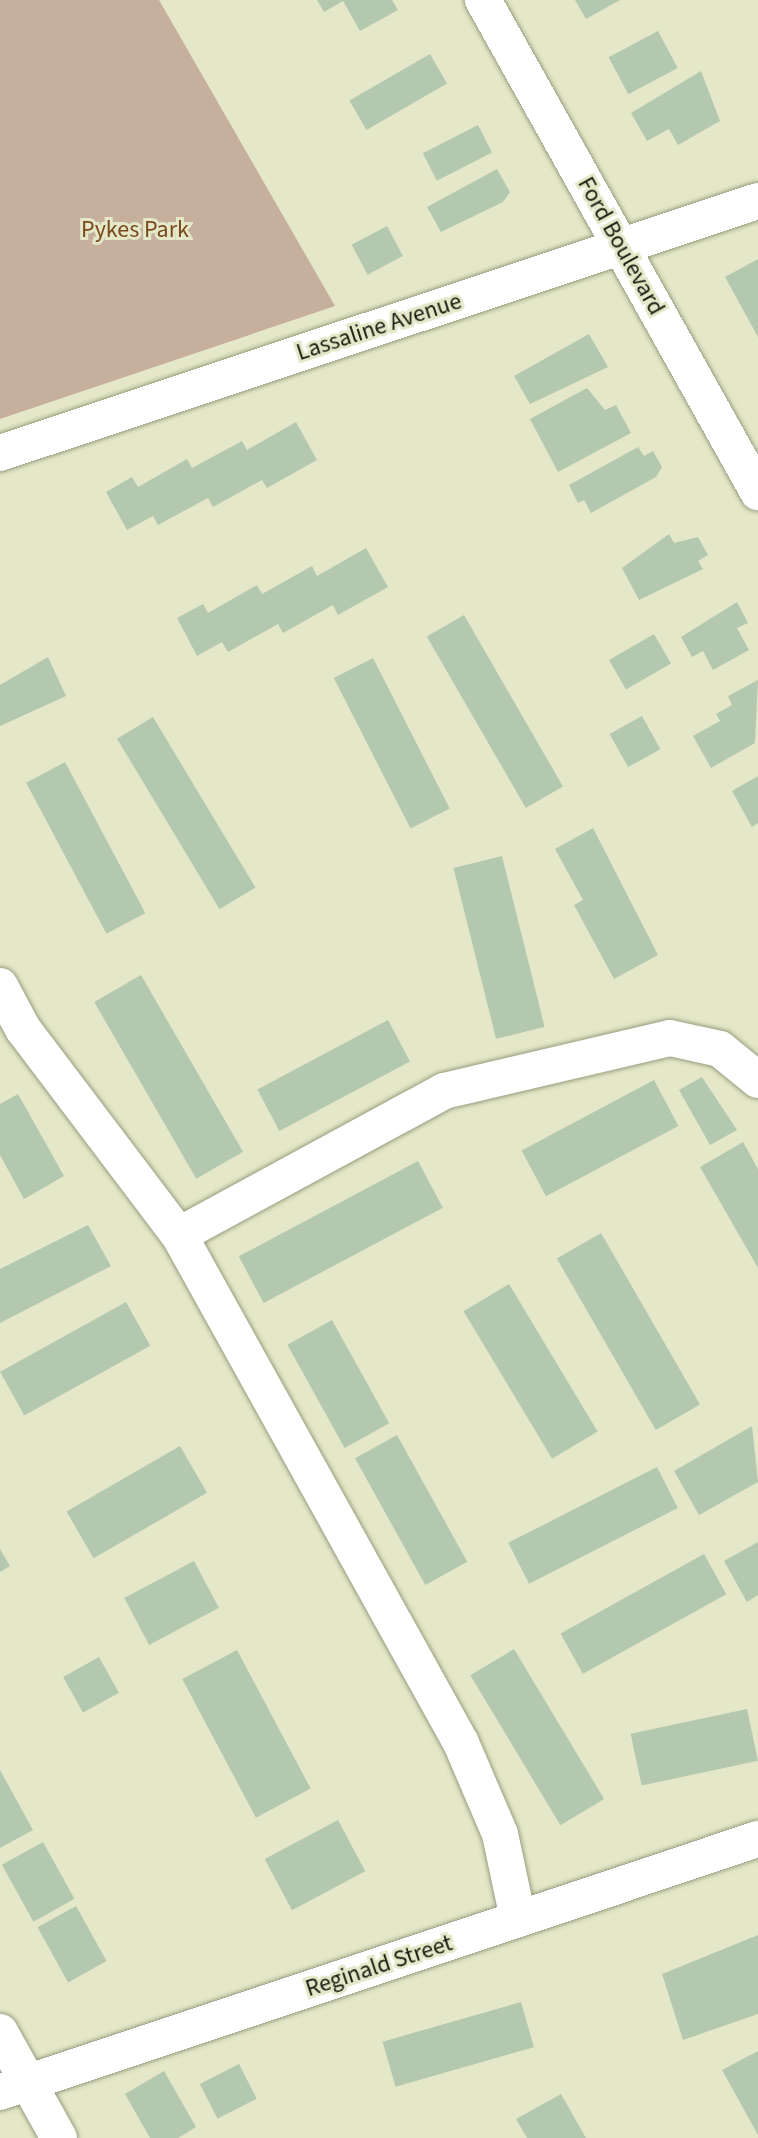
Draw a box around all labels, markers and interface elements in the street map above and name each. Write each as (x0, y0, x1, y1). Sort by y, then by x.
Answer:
street label: Ford Boulevard (571, 172, 671, 320)
park label: Pykes Park (81, 216, 189, 244)
street label: Lassaline Avenue (293, 287, 465, 367)
street label: Reginald Street (302, 1929, 456, 2003)

